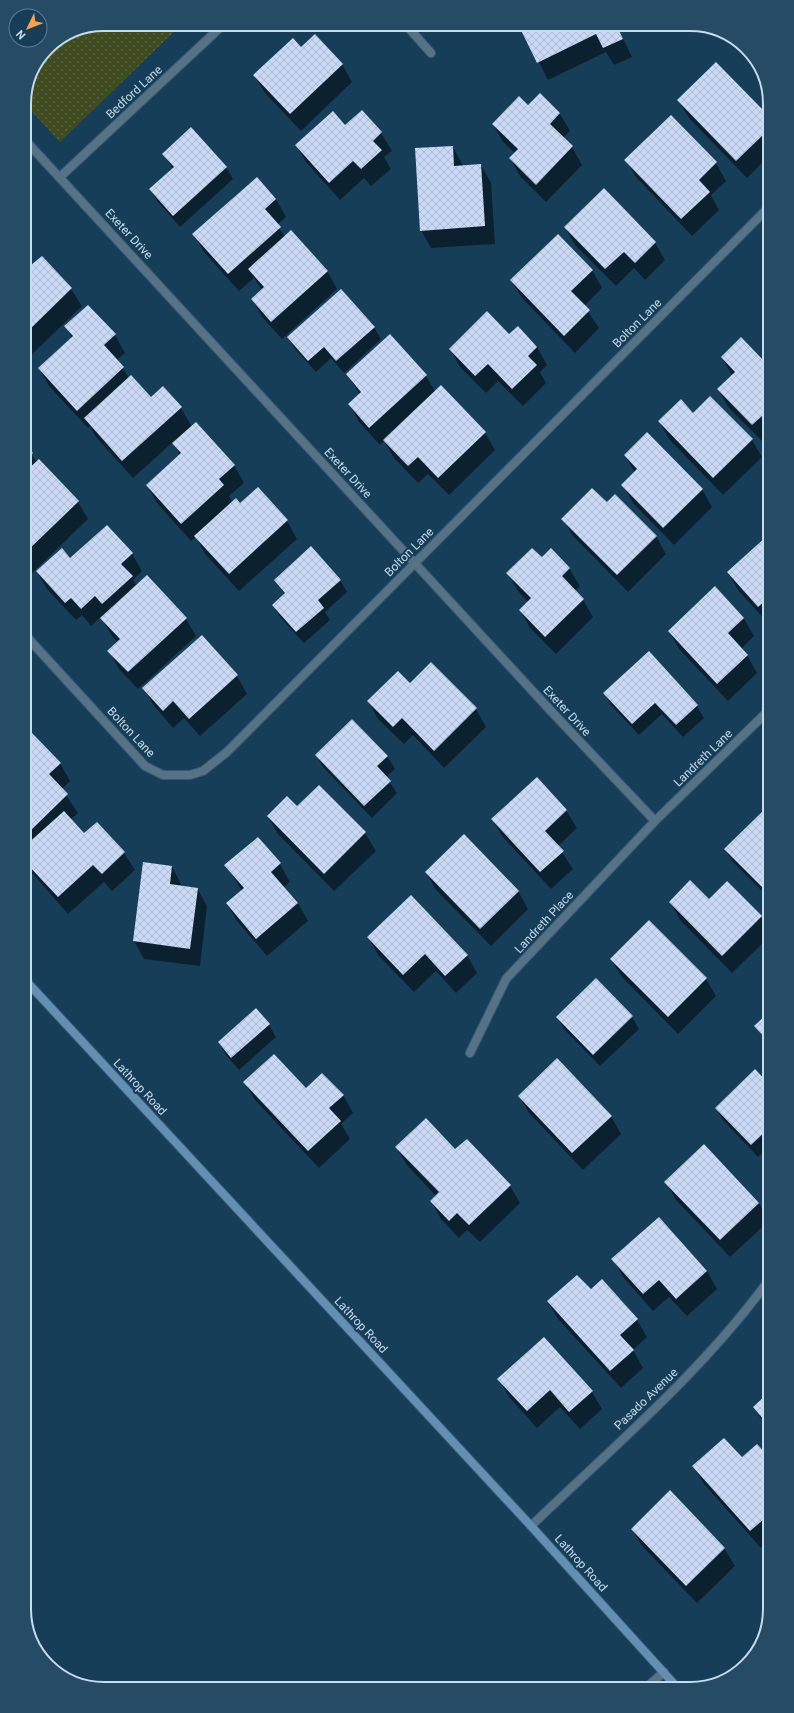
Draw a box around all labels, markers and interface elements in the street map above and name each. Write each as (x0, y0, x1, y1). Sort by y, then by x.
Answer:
north arrow (8, 8, 48, 48)
text: N (13, 27, 28, 42)
street label: Bedford Lane (103, 63, 165, 121)
street label: Exeter Drive (102, 206, 156, 262)
street label: Bolton Lane (610, 296, 664, 350)
street label: Exeter Drive (321, 445, 375, 501)
street label: Bolton Lane (382, 525, 436, 579)
street label: Exeter Drive (540, 683, 594, 739)
street label: Bolton Lane (104, 704, 158, 760)
street label: Landreth Lane (671, 726, 735, 790)
street label: Landreth Place (512, 888, 576, 956)
street label: Lathrop Road (110, 1056, 170, 1118)
street label: Lathrop Road (331, 1294, 391, 1356)
street label: Pasado Avenue (611, 1365, 681, 1433)
street label: Lathrop Road (552, 1532, 610, 1594)

